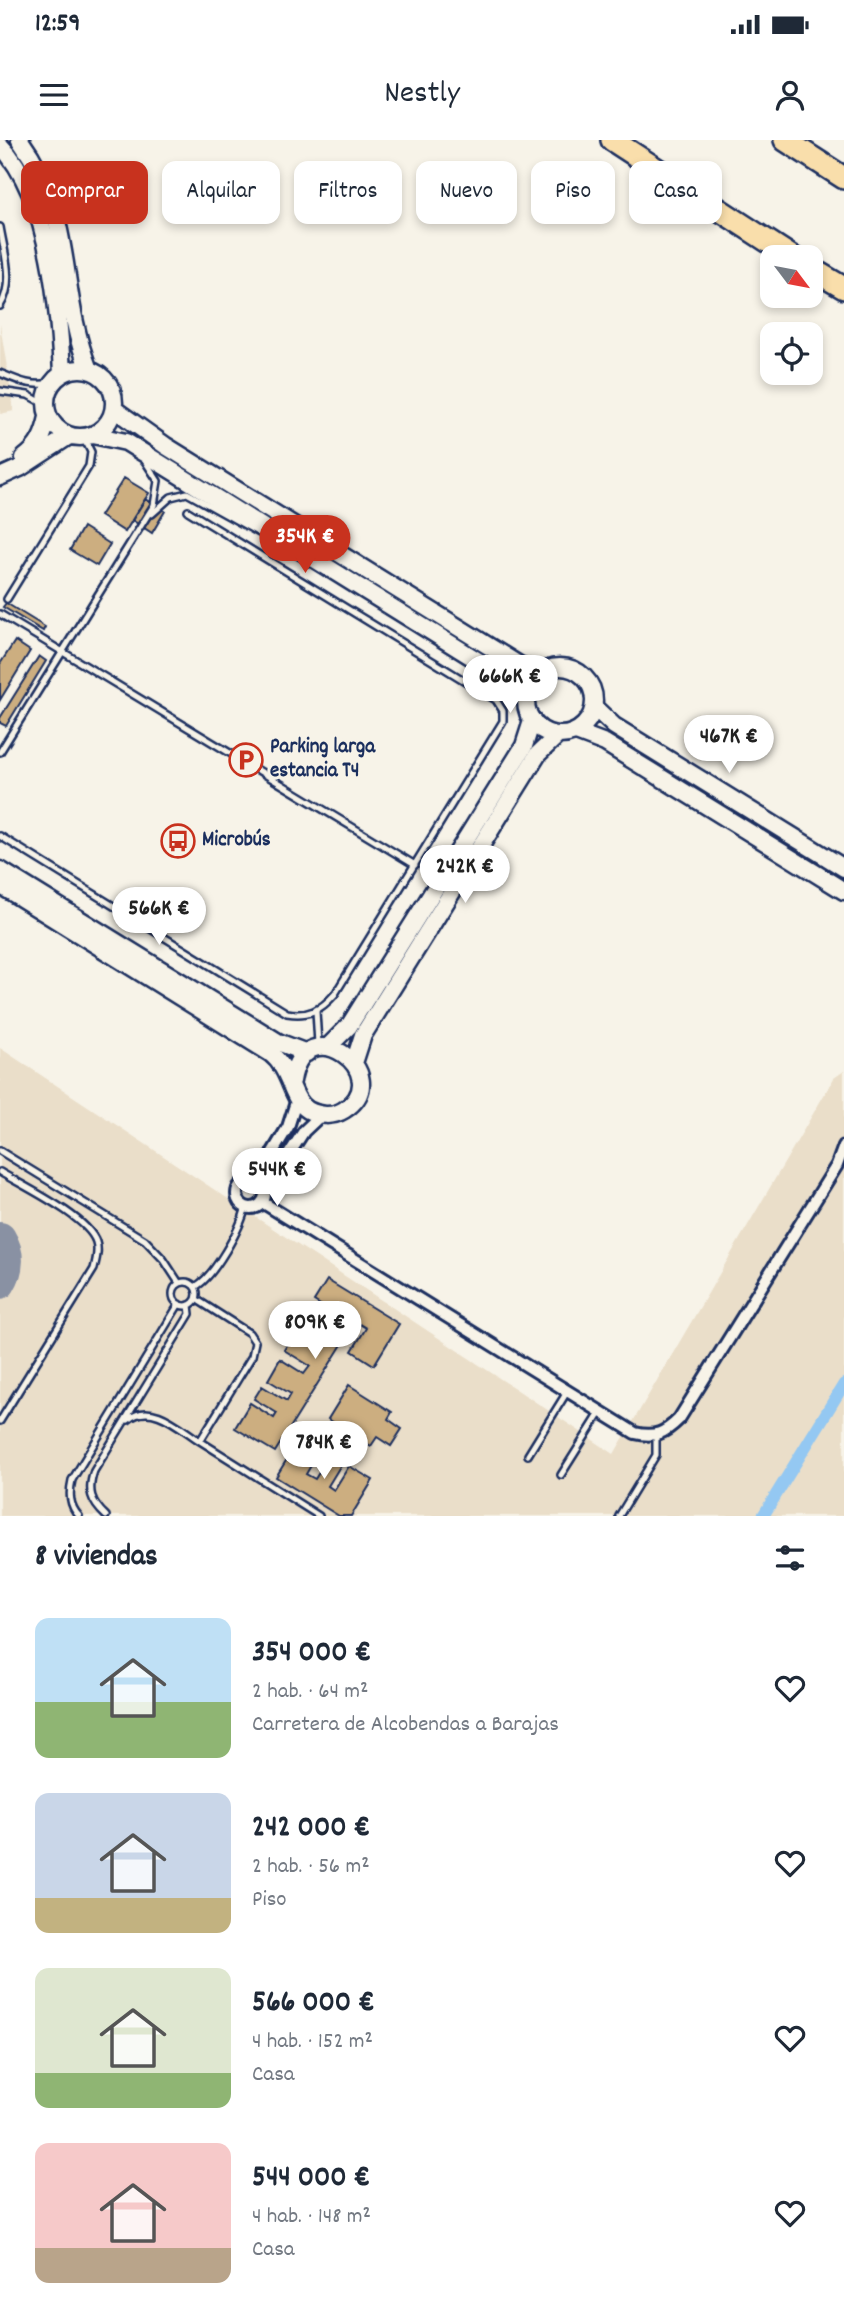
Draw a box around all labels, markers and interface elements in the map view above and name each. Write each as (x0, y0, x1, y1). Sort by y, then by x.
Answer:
text: 12:59 (35, 6, 80, 43)
text: Nestly (384, 72, 460, 118)
icon: menu (35, 76, 73, 114)
icon: person (771, 76, 809, 114)
chip: Comprar (21, 161, 148, 224)
chip: Alquilar (162, 161, 280, 224)
chip: Filtros (294, 161, 402, 224)
chip: Nuevo (416, 161, 517, 224)
chip: Piso (531, 161, 615, 224)
chip: Casa (629, 161, 722, 224)
north arrow (760, 245, 822, 308)
map controls (760, 245, 823, 385)
button: locate (760, 322, 823, 385)
pin: 354K € (248, 516, 362, 575)
text: 354K € (275, 521, 335, 554)
pin: 666K € (453, 656, 567, 715)
text: 666K € (479, 661, 541, 694)
pin: 467K € (672, 716, 786, 775)
text: 467K € (700, 721, 758, 754)
place label: Parking larga estancia T4 (270, 733, 376, 787)
parking icon: Parking larga estancia T4 (227, 741, 265, 779)
bus stop icon: Microbús (159, 822, 197, 860)
place label: Microbús (202, 826, 271, 856)
pin: 242K € (408, 846, 522, 905)
text: 242K € (436, 851, 494, 884)
pin: 566K € (102, 888, 216, 947)
text: 566K € (128, 893, 190, 926)
pin: 544K € (220, 1149, 334, 1208)
text: 544K € (248, 1154, 306, 1187)
pin: 809K € (258, 1302, 372, 1361)
text: 809K € (284, 1307, 346, 1340)
pin: 784K € (267, 1422, 381, 1481)
text: 784K € (296, 1427, 352, 1460)
text: 8 viviendas (35, 1537, 158, 1580)
icon: filters (771, 1539, 809, 1577)
text: 354 000 € (252, 1633, 371, 1676)
icon: home (91, 1646, 175, 1730)
icon: heart (771, 1669, 809, 1707)
text: 2 hab. · 64 m² (252, 1676, 368, 1709)
text: Carretera de Alcobendas a Barajas (252, 1709, 559, 1742)
text: 242 000 € (252, 1808, 370, 1851)
icon: home (91, 1821, 175, 1905)
icon: heart (771, 1844, 809, 1882)
text: 2 hab. · 56 m² (252, 1851, 370, 1884)
text: Piso (252, 1884, 287, 1917)
text: 566 000 € (252, 1983, 375, 2026)
icon: home (91, 1996, 175, 2080)
icon: heart (771, 2019, 809, 2057)
text: 4 hab. · 152 m² (252, 2026, 373, 2059)
text: Casa (252, 2059, 295, 2092)
text: 544 000 € (252, 2158, 370, 2201)
icon: home (91, 2171, 175, 2255)
icon: heart (771, 2194, 809, 2232)
text: 4 hab. · 148 m² (252, 2201, 371, 2234)
text: Casa (252, 2234, 295, 2267)

